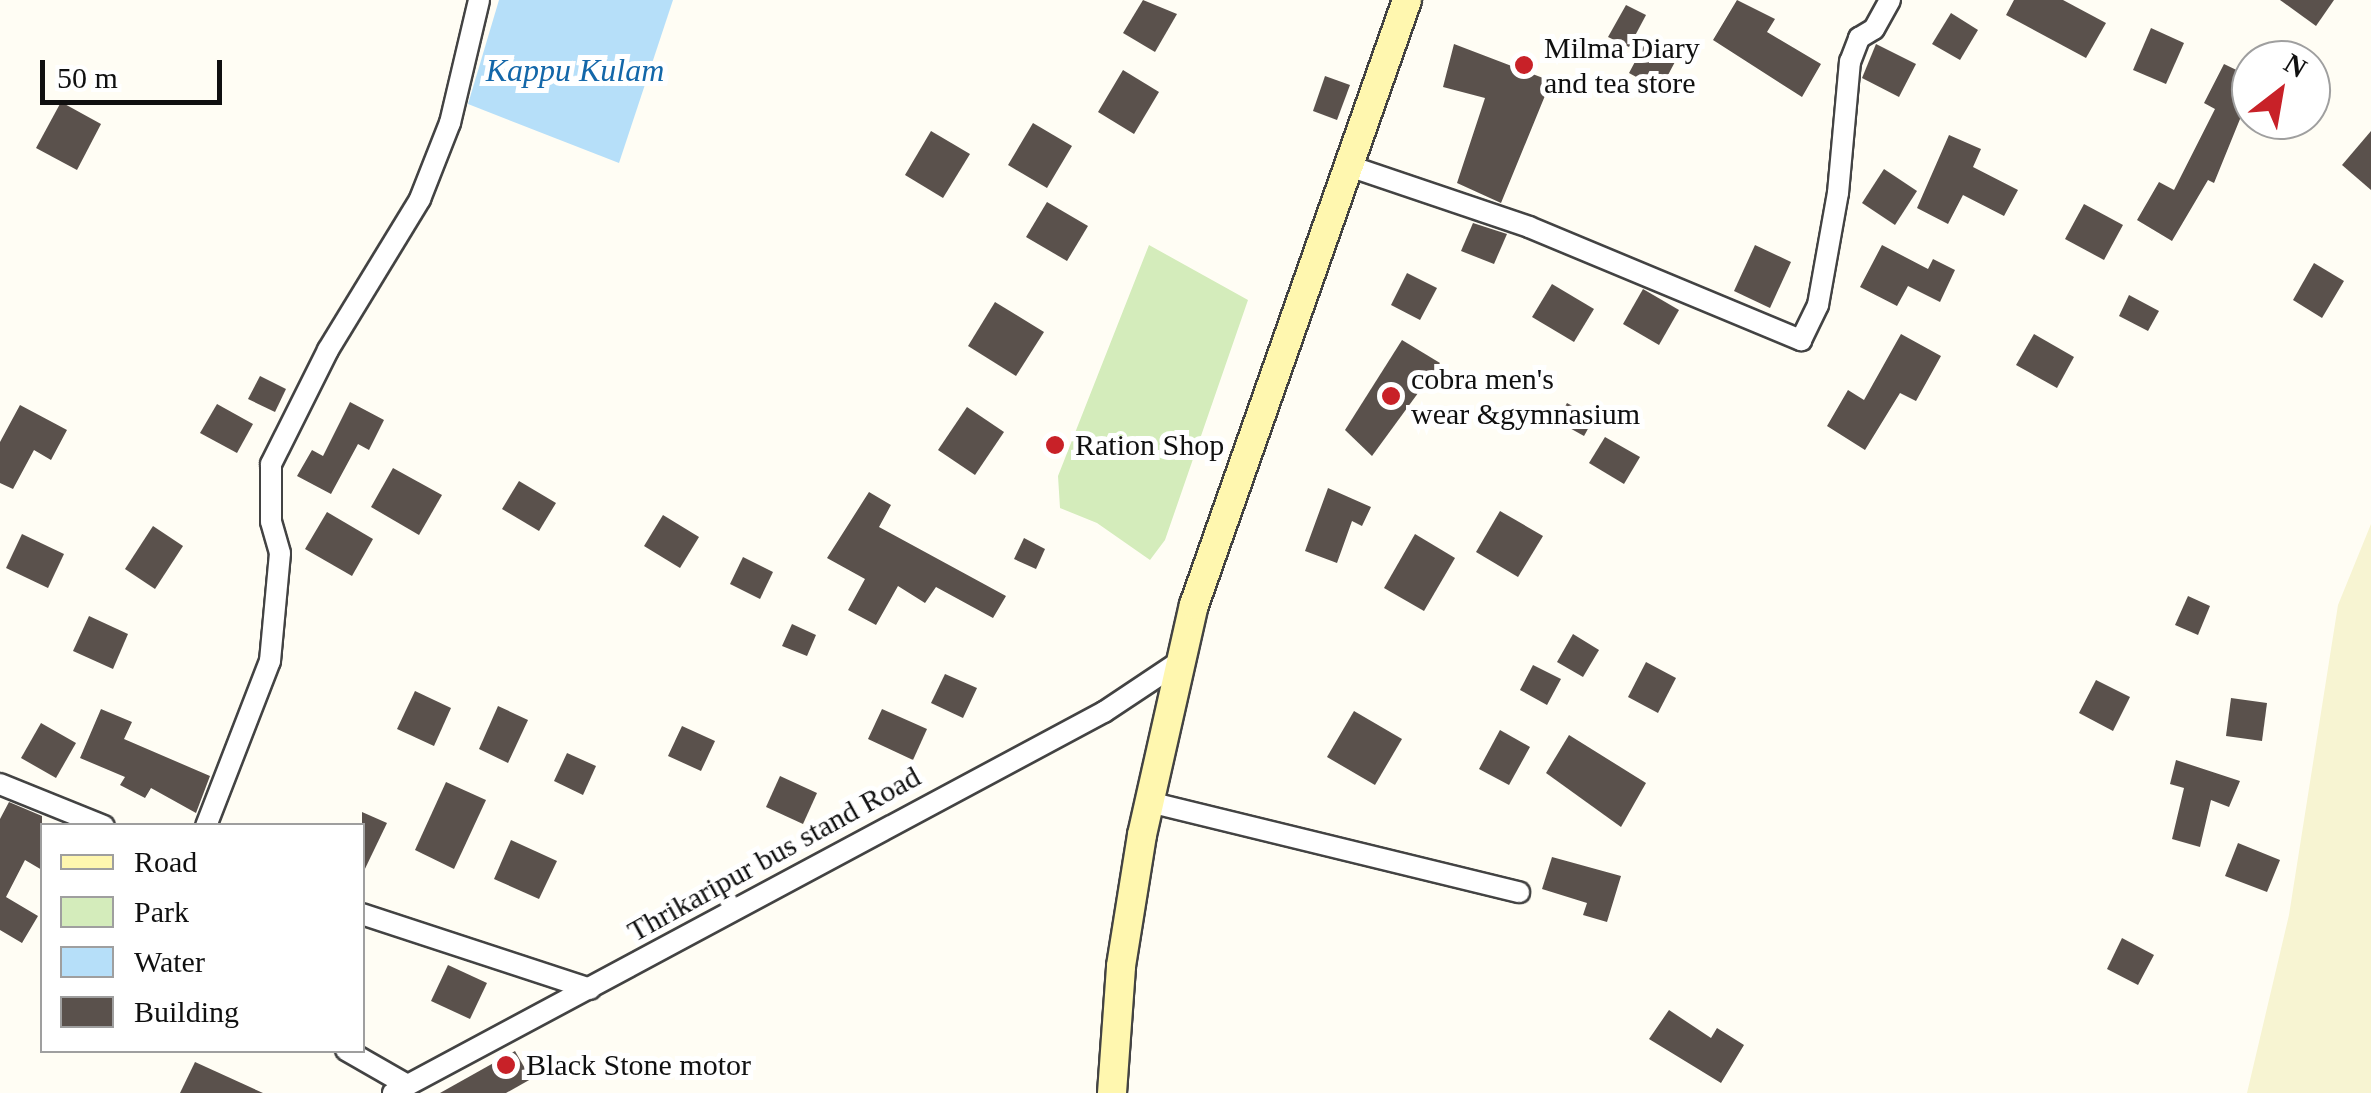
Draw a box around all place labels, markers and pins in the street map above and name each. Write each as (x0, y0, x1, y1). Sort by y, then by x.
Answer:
place label: Milma Diary and tea store (1544, 30, 1700, 100)
marker: Milma Diary and tea store (1513, 54, 1535, 76)
place label: cobra men's wear &gymnasium (1411, 361, 1640, 432)
marker: cobra men's wear &gymnasium (1380, 385, 1402, 407)
place label: Ration Shop (1075, 427, 1224, 463)
marker: Ration Shop (1044, 434, 1066, 456)
place label: Black Stone motor (526, 1047, 751, 1083)
marker: Black Stone motor (495, 1054, 517, 1076)

